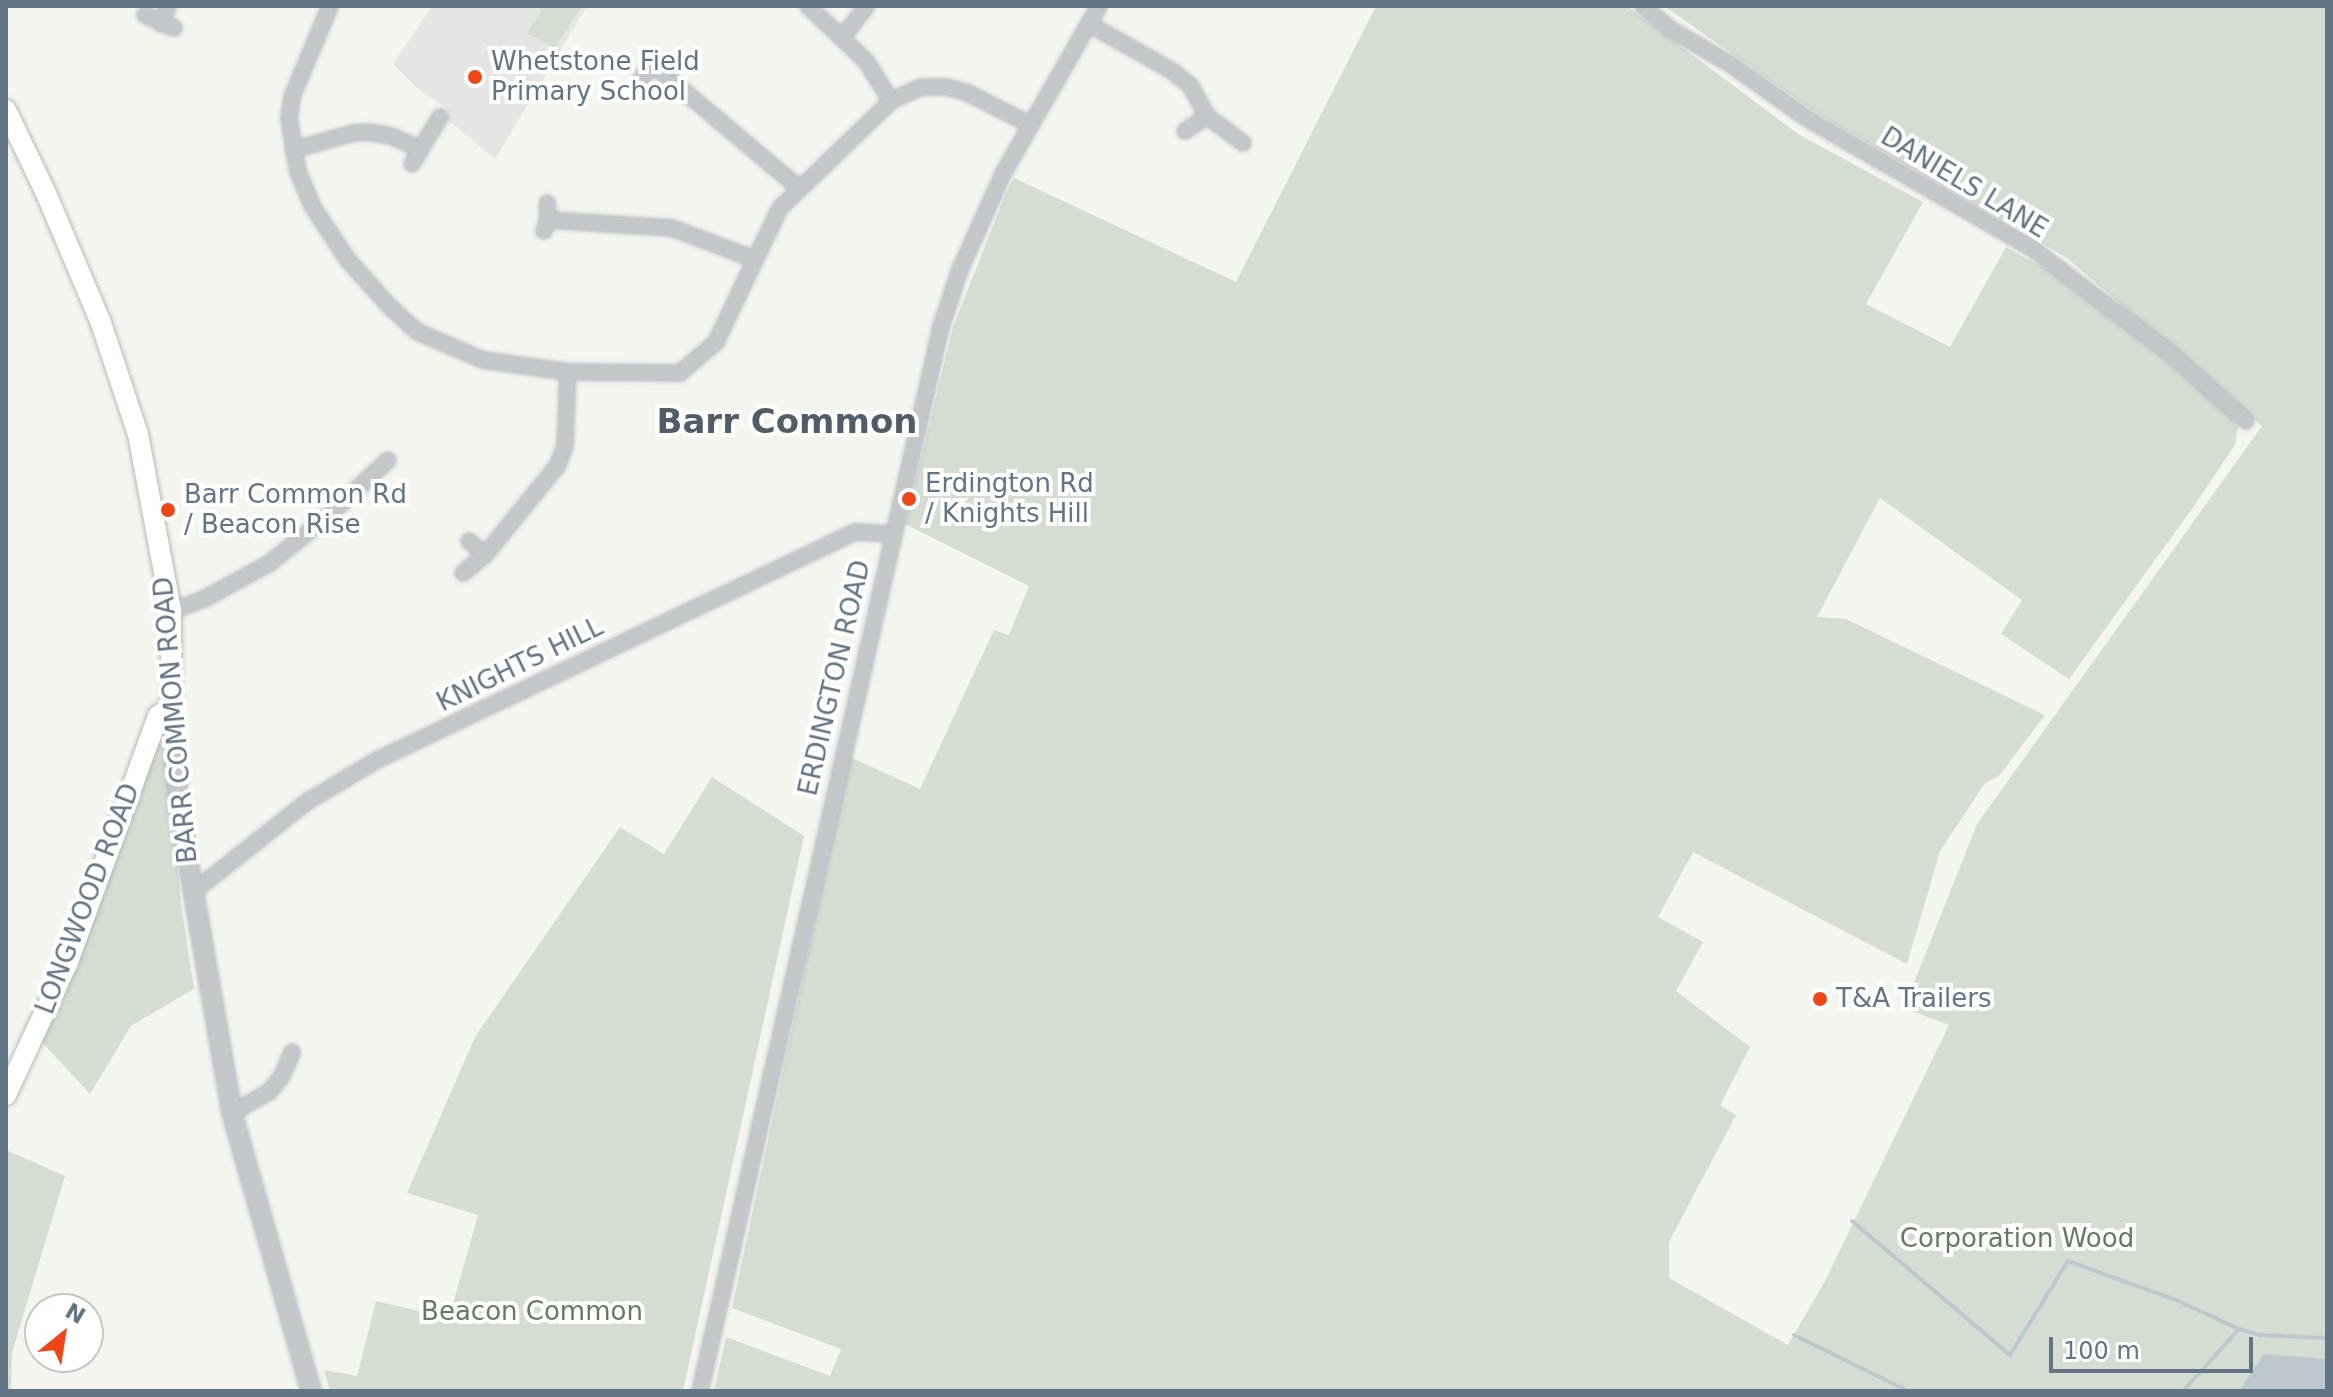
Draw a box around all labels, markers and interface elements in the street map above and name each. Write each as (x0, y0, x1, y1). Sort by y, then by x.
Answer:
place label: Whetstone Field Primary School (491, 46, 700, 108)
marker: Whetstone Field Primary School (466, 68, 484, 86)
street label: DANIELS LANE (1875, 121, 2053, 245)
district label: Barr Common (657, 402, 917, 442)
place label: Erdington Rd / Knights Hill (925, 468, 1094, 530)
place label: Barr Common Rd / Beacon Rise (184, 479, 407, 540)
marker: Erdington Rd / Knights Hill (900, 490, 918, 508)
marker: Barr Common Rd / Beacon Rise (159, 501, 177, 519)
street label: ERDINGTON ROAD (793, 557, 877, 799)
street label: BARR COMMON ROAD (148, 575, 204, 865)
street label: KNIGHTS HILL (432, 611, 608, 719)
street label: LONGWOOD ROAD (30, 779, 146, 1019)
place label: T&A Trailers (1836, 983, 1992, 1015)
marker: T&A Trailers (1811, 990, 1829, 1008)
park label: Corporation Wood (1900, 1223, 2134, 1255)
north arrow (24, 1293, 104, 1373)
park label: Beacon Common (421, 1296, 643, 1328)
text: N (61, 1298, 89, 1329)
scale bar (2053, 1321, 2257, 1371)
text: 100 m (2063, 1337, 2140, 1365)

